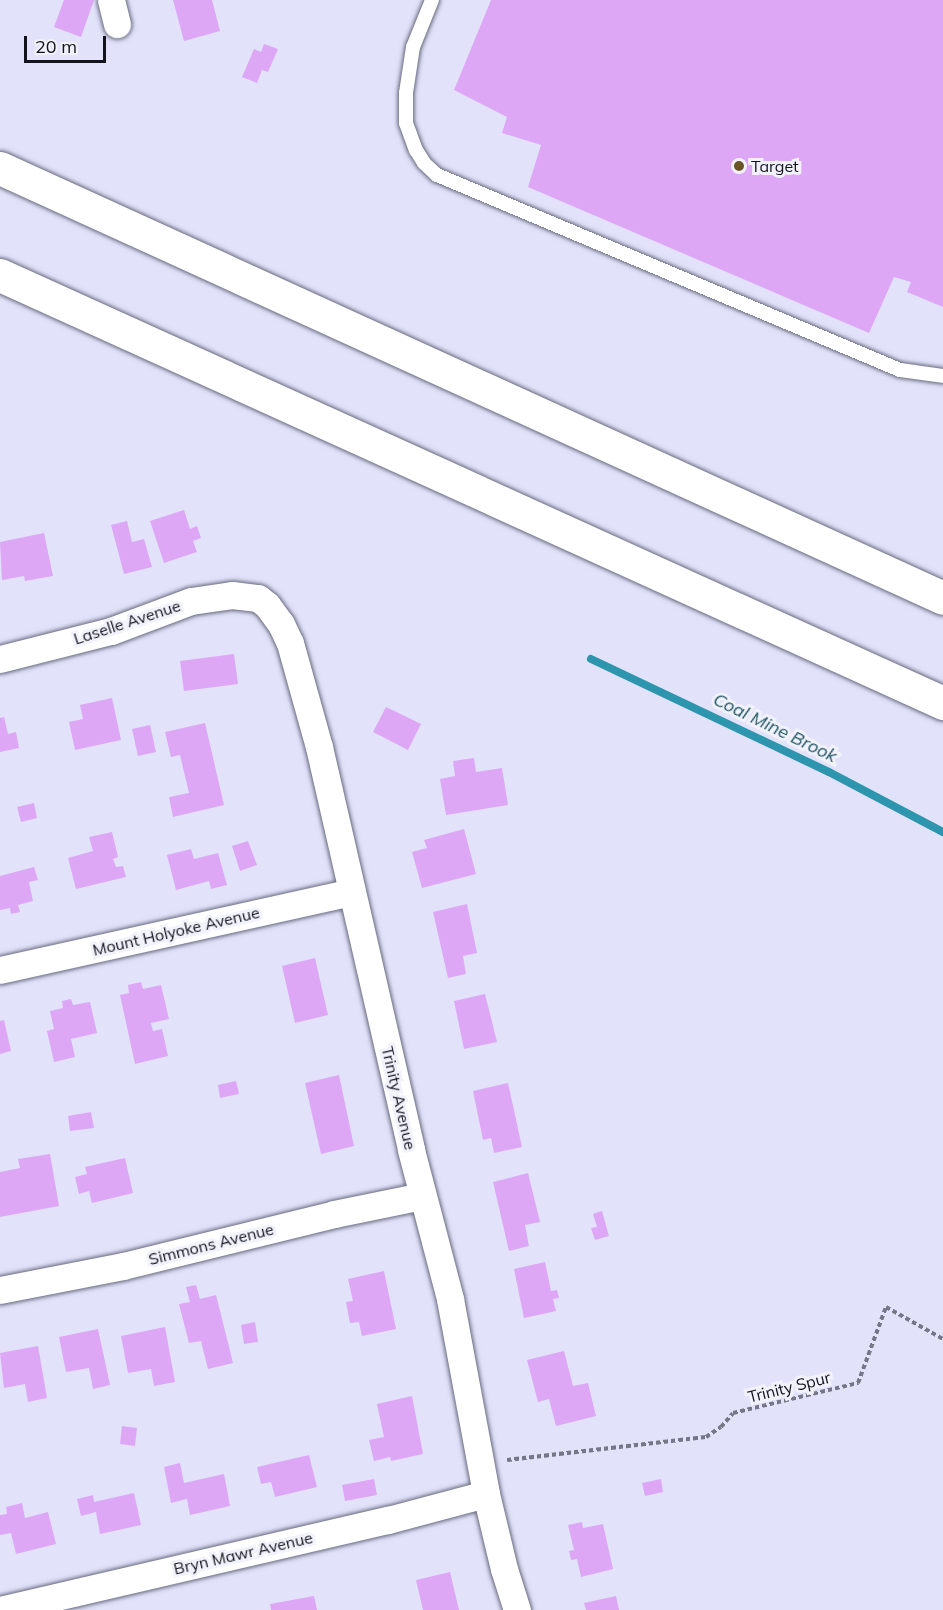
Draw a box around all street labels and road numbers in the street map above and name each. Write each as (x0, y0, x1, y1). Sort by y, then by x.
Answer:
street label: Laselle Avenue (71, 596, 183, 648)
street label: Mount Holyoke Avenue (91, 902, 261, 960)
street label: Trinity Avenue (378, 1045, 420, 1151)
street label: Simmons Avenue (146, 1219, 276, 1269)
street label: Trinity Spur (746, 1367, 832, 1407)
street label: Bryn Mawr Avenue (172, 1528, 314, 1578)

